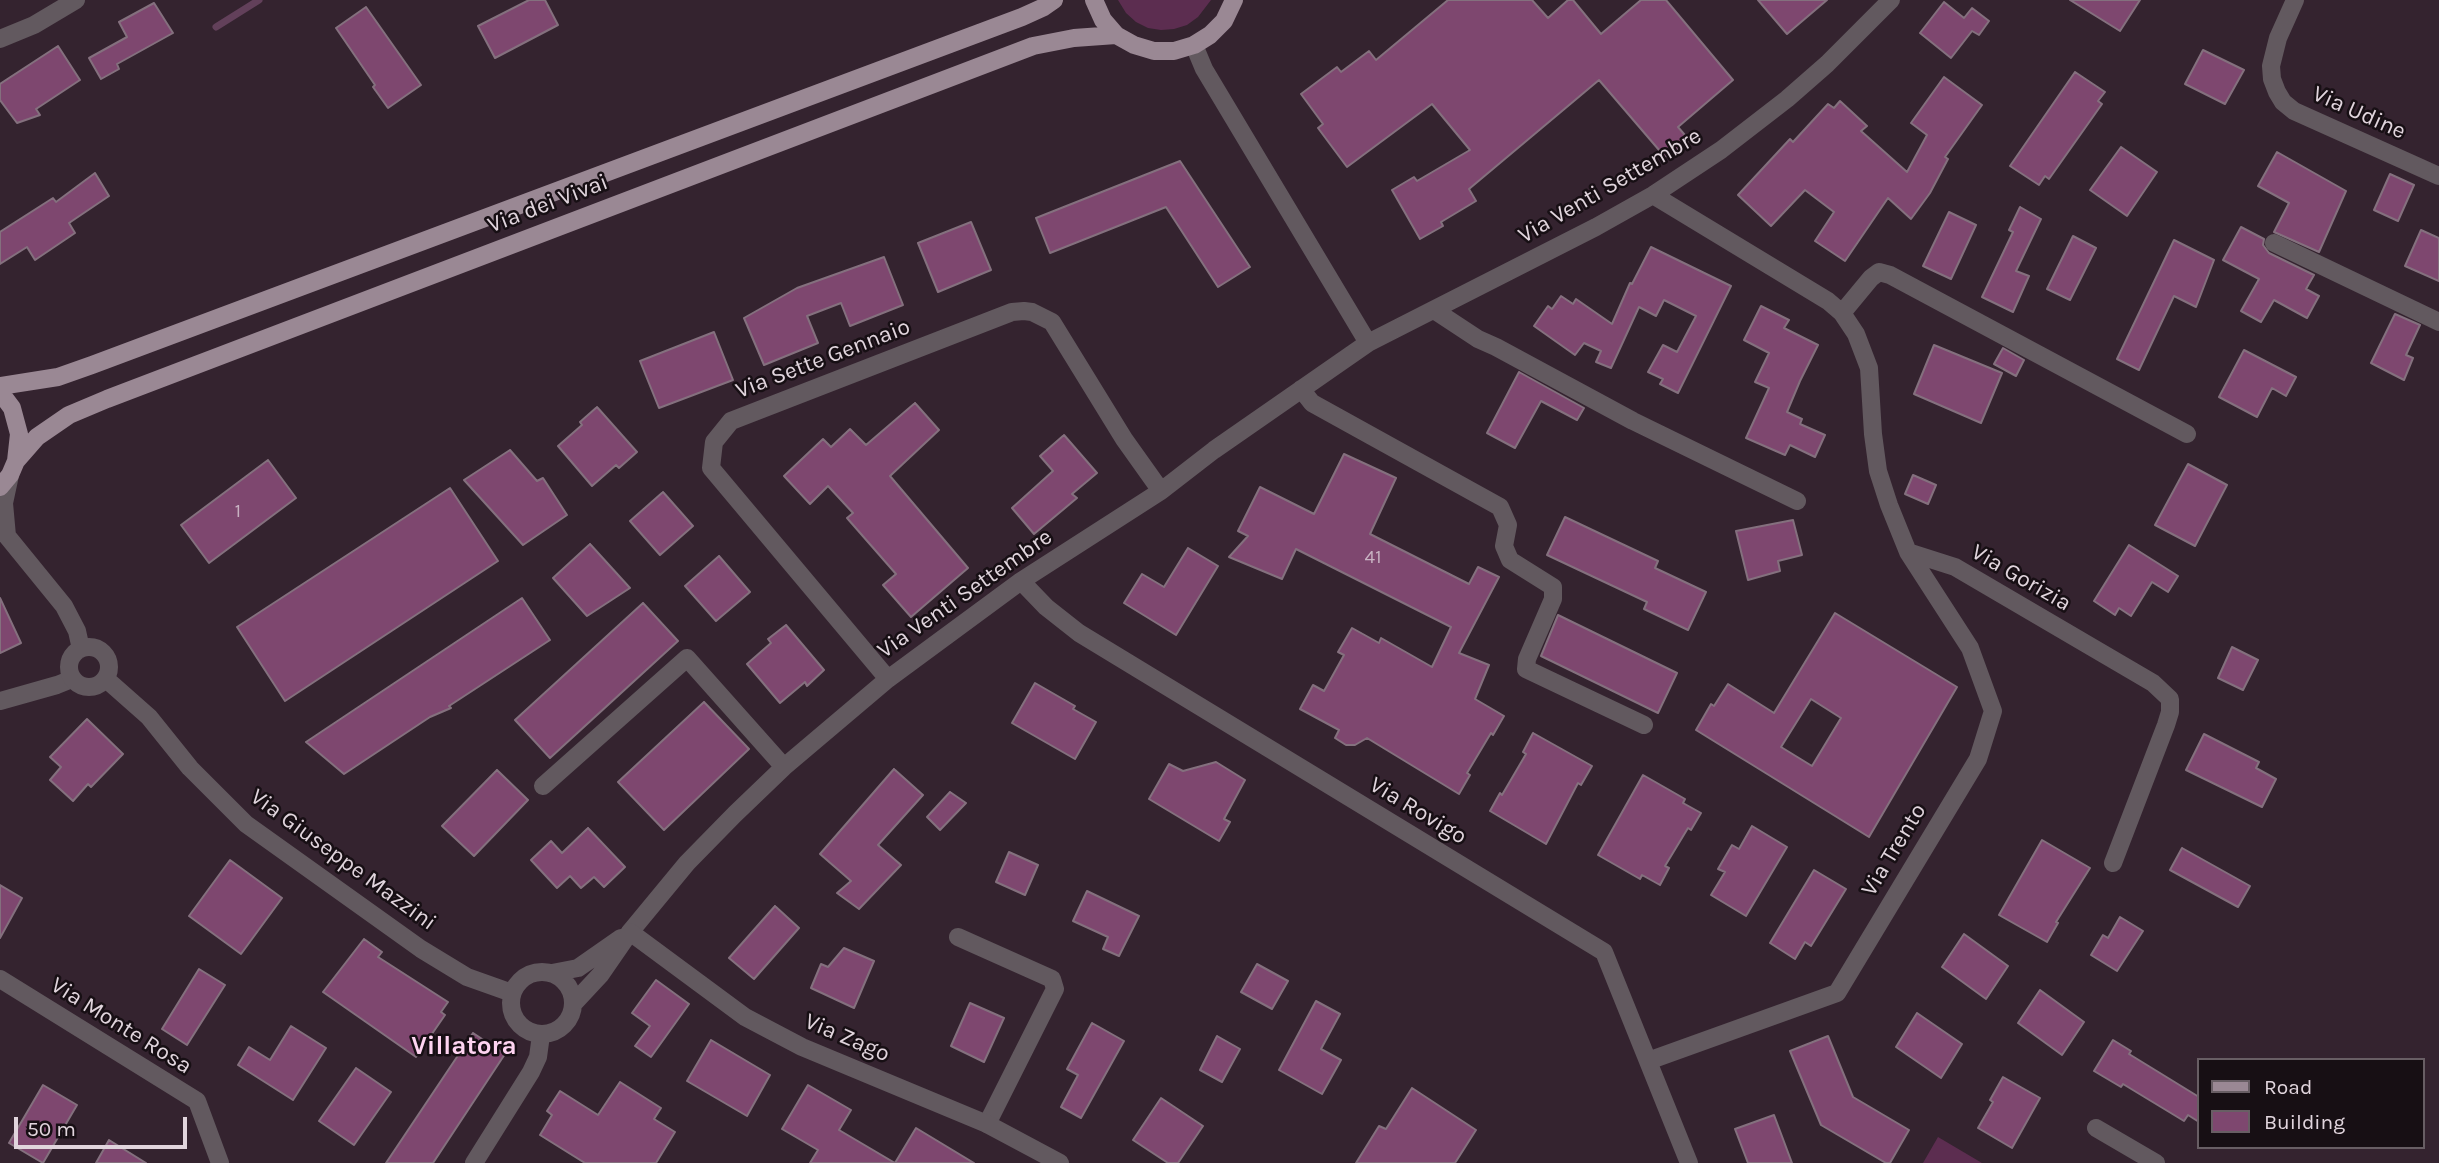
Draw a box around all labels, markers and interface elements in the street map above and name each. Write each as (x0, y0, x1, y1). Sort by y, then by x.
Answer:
street label: Via Udine (2308, 80, 2410, 146)
street label: Via Venti Settembre (1514, 122, 1706, 250)
street label: Via dei Vivai (484, 168, 612, 240)
street label: Via Sette Gennaio (732, 313, 914, 405)
house number: 1 (235, 501, 241, 523)
street label: Via Venti Settembre (872, 523, 1058, 665)
street label: Via Gorizia (1966, 538, 2076, 618)
house number: 41 (1365, 547, 1381, 569)
street label: Via Rovigo (1364, 771, 1472, 851)
street label: Via Giuseppe Mazzini (245, 783, 441, 937)
street label: Via Trento (1856, 799, 1932, 901)
street label: Via Monte Rosa (45, 972, 197, 1080)
street label: Via Zago (800, 1008, 894, 1068)
district label: Villatora (411, 1031, 517, 1063)
legend (2198, 1058, 2425, 1149)
text: Road (2264, 1075, 2312, 1099)
scale bar (18, 1104, 191, 1148)
text: Building (2264, 1110, 2345, 1134)
text: 50 m (27, 1117, 76, 1141)

